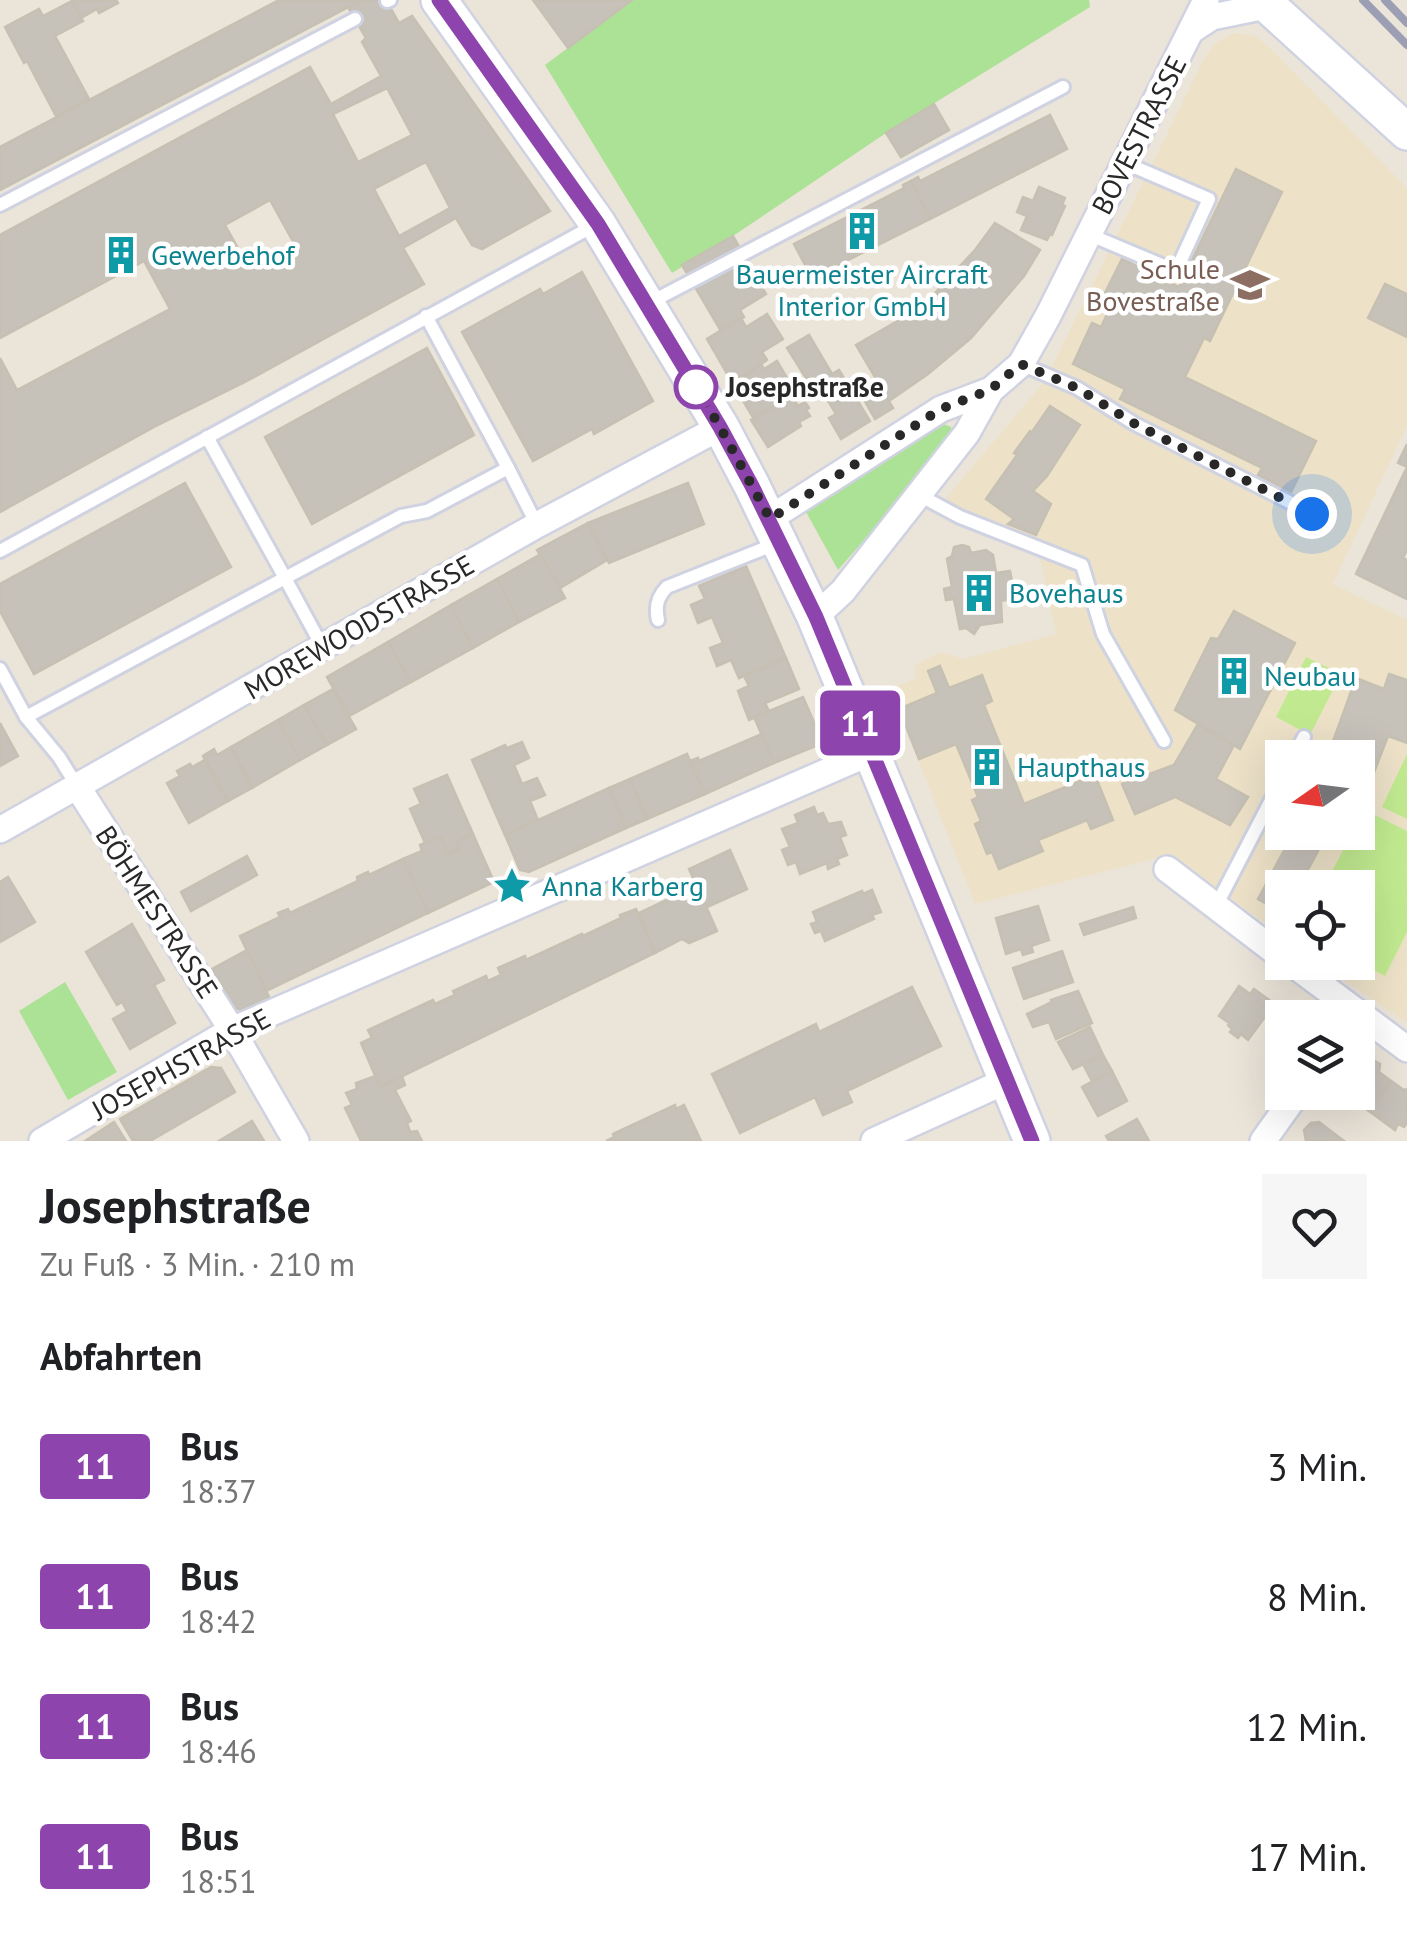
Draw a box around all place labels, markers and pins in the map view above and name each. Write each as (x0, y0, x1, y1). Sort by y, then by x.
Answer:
building icon: Bauermeister Aircraft Interior GmbH (841, 210, 883, 252)
building icon: Gewerbehof (100, 234, 142, 276)
place label: Gewerbehof (151, 236, 295, 273)
place label: Schule Bovestraße (1086, 250, 1220, 319)
place label: Bauermeister Aircraft Interior GmbH (736, 255, 989, 324)
school or university icon: Schule Bovestraße (1229, 264, 1271, 306)
marker: Josephstraße (675, 366, 717, 408)
place label: Josephstraße (725, 368, 884, 405)
building icon: Bovehaus (958, 572, 1000, 614)
place label: Bovehaus (1009, 574, 1124, 611)
building icon: Neubau (1213, 655, 1255, 697)
place label: Neubau (1264, 657, 1356, 694)
building icon: Haupthaus (966, 746, 1008, 788)
place label: Haupthaus (1017, 748, 1146, 785)
place icon: Anna Karberg (491, 865, 533, 907)
place label: Anna Karberg (542, 867, 704, 904)

